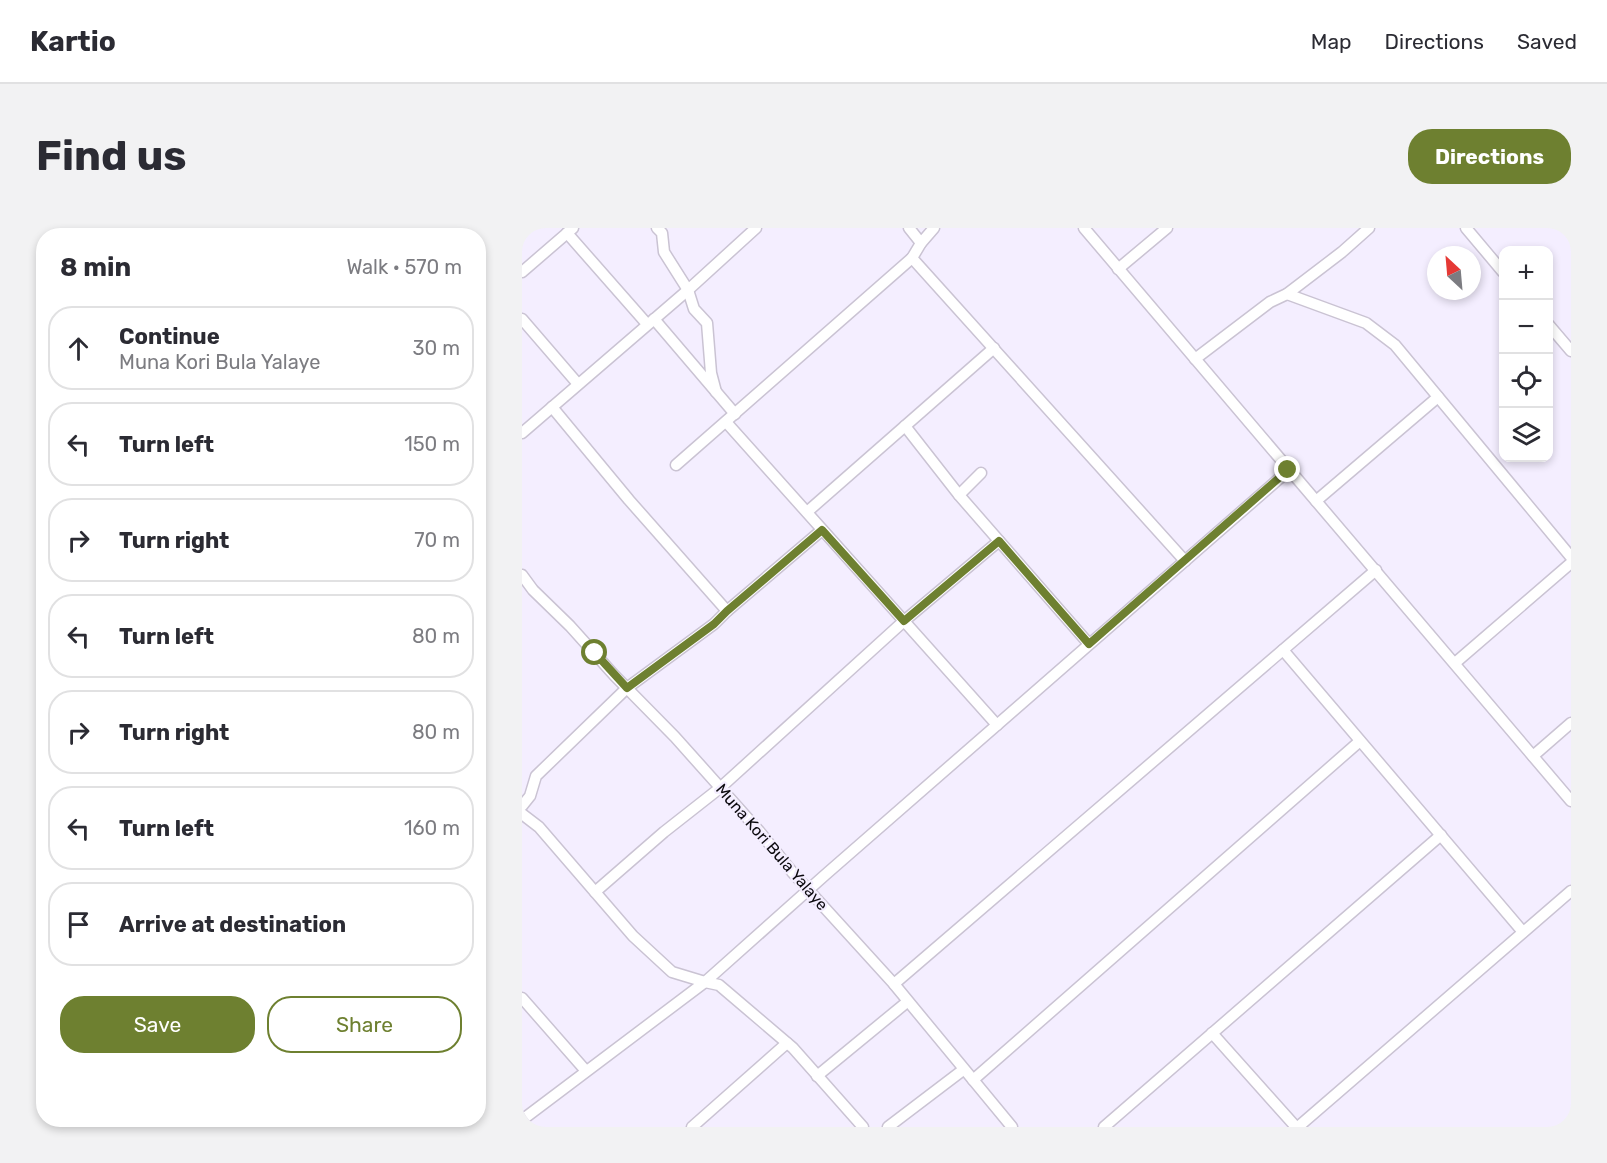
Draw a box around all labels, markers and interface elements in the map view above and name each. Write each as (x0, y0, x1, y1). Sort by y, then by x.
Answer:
text: Kartio (30, 25, 116, 58)
text: Map (1311, 29, 1352, 54)
text: Directions (1385, 29, 1484, 54)
text: Saved (1517, 29, 1577, 54)
button: Directions (1408, 129, 1571, 184)
text: Find us (36, 131, 187, 181)
north arrow (1427, 246, 1481, 300)
map controls (1499, 246, 1553, 462)
button: + (1499, 246, 1553, 300)
text: 8 min (60, 252, 131, 283)
text: Walk · 570 m (346, 255, 462, 279)
button: − (1499, 300, 1553, 354)
text: Continue (119, 323, 220, 350)
icon: ahead (62, 332, 95, 365)
text: 30 m (413, 336, 460, 360)
text: Muna Kori Bula Yalaye (119, 350, 320, 374)
button: locate (1499, 354, 1553, 408)
button: layers (1499, 408, 1553, 462)
icon: left (62, 428, 95, 461)
text: Turn left (119, 431, 214, 458)
text: 150 m (404, 432, 460, 456)
route end (1274, 456, 1300, 482)
icon: right (62, 524, 95, 557)
text: Turn right (119, 527, 229, 554)
text: 70 m (414, 528, 460, 552)
icon: left (62, 620, 95, 653)
text: Turn left (119, 623, 214, 650)
text: 80 m (412, 624, 460, 648)
route start (581, 639, 607, 665)
icon: right (62, 716, 95, 749)
text: Turn right (119, 719, 229, 746)
text: 80 m (412, 720, 460, 744)
street label: Muna Kori Bula Yalaye (712, 780, 832, 914)
icon: left (62, 812, 95, 845)
text: Turn left (119, 815, 214, 842)
text: 160 m (404, 816, 460, 840)
icon: arrive (62, 908, 95, 941)
text: Arrive at destination (119, 911, 346, 938)
button: Save (60, 996, 255, 1053)
button: Share (267, 996, 462, 1053)

